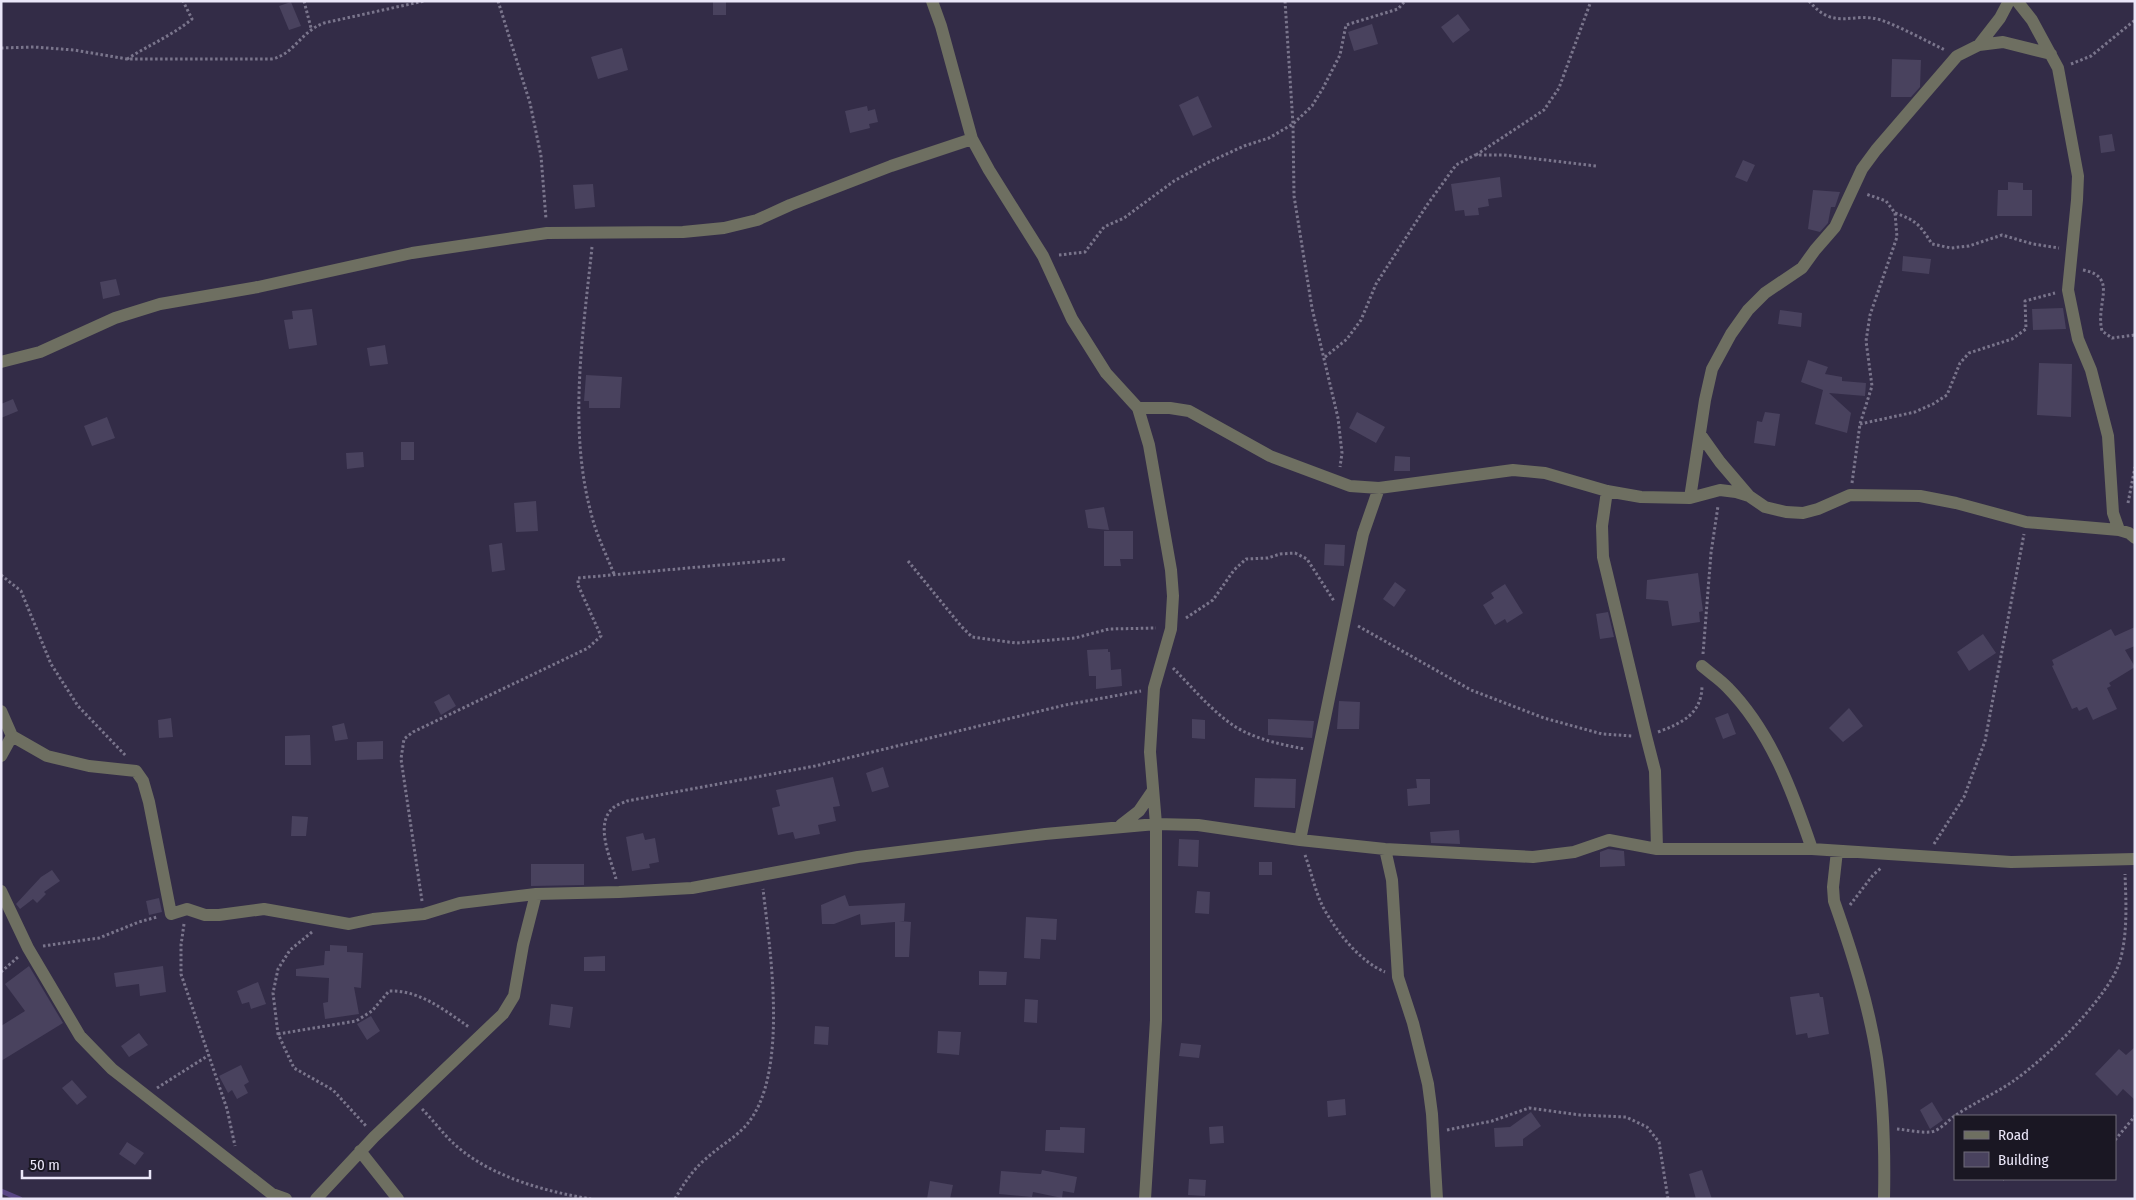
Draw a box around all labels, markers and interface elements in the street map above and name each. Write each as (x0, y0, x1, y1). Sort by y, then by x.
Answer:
legend (1954, 1115, 2116, 1180)
text: Road (1998, 1126, 2029, 1144)
scale bar (22, 1148, 150, 1180)
text: Building (1998, 1151, 2049, 1169)
text: 50 m (30, 1156, 60, 1174)

